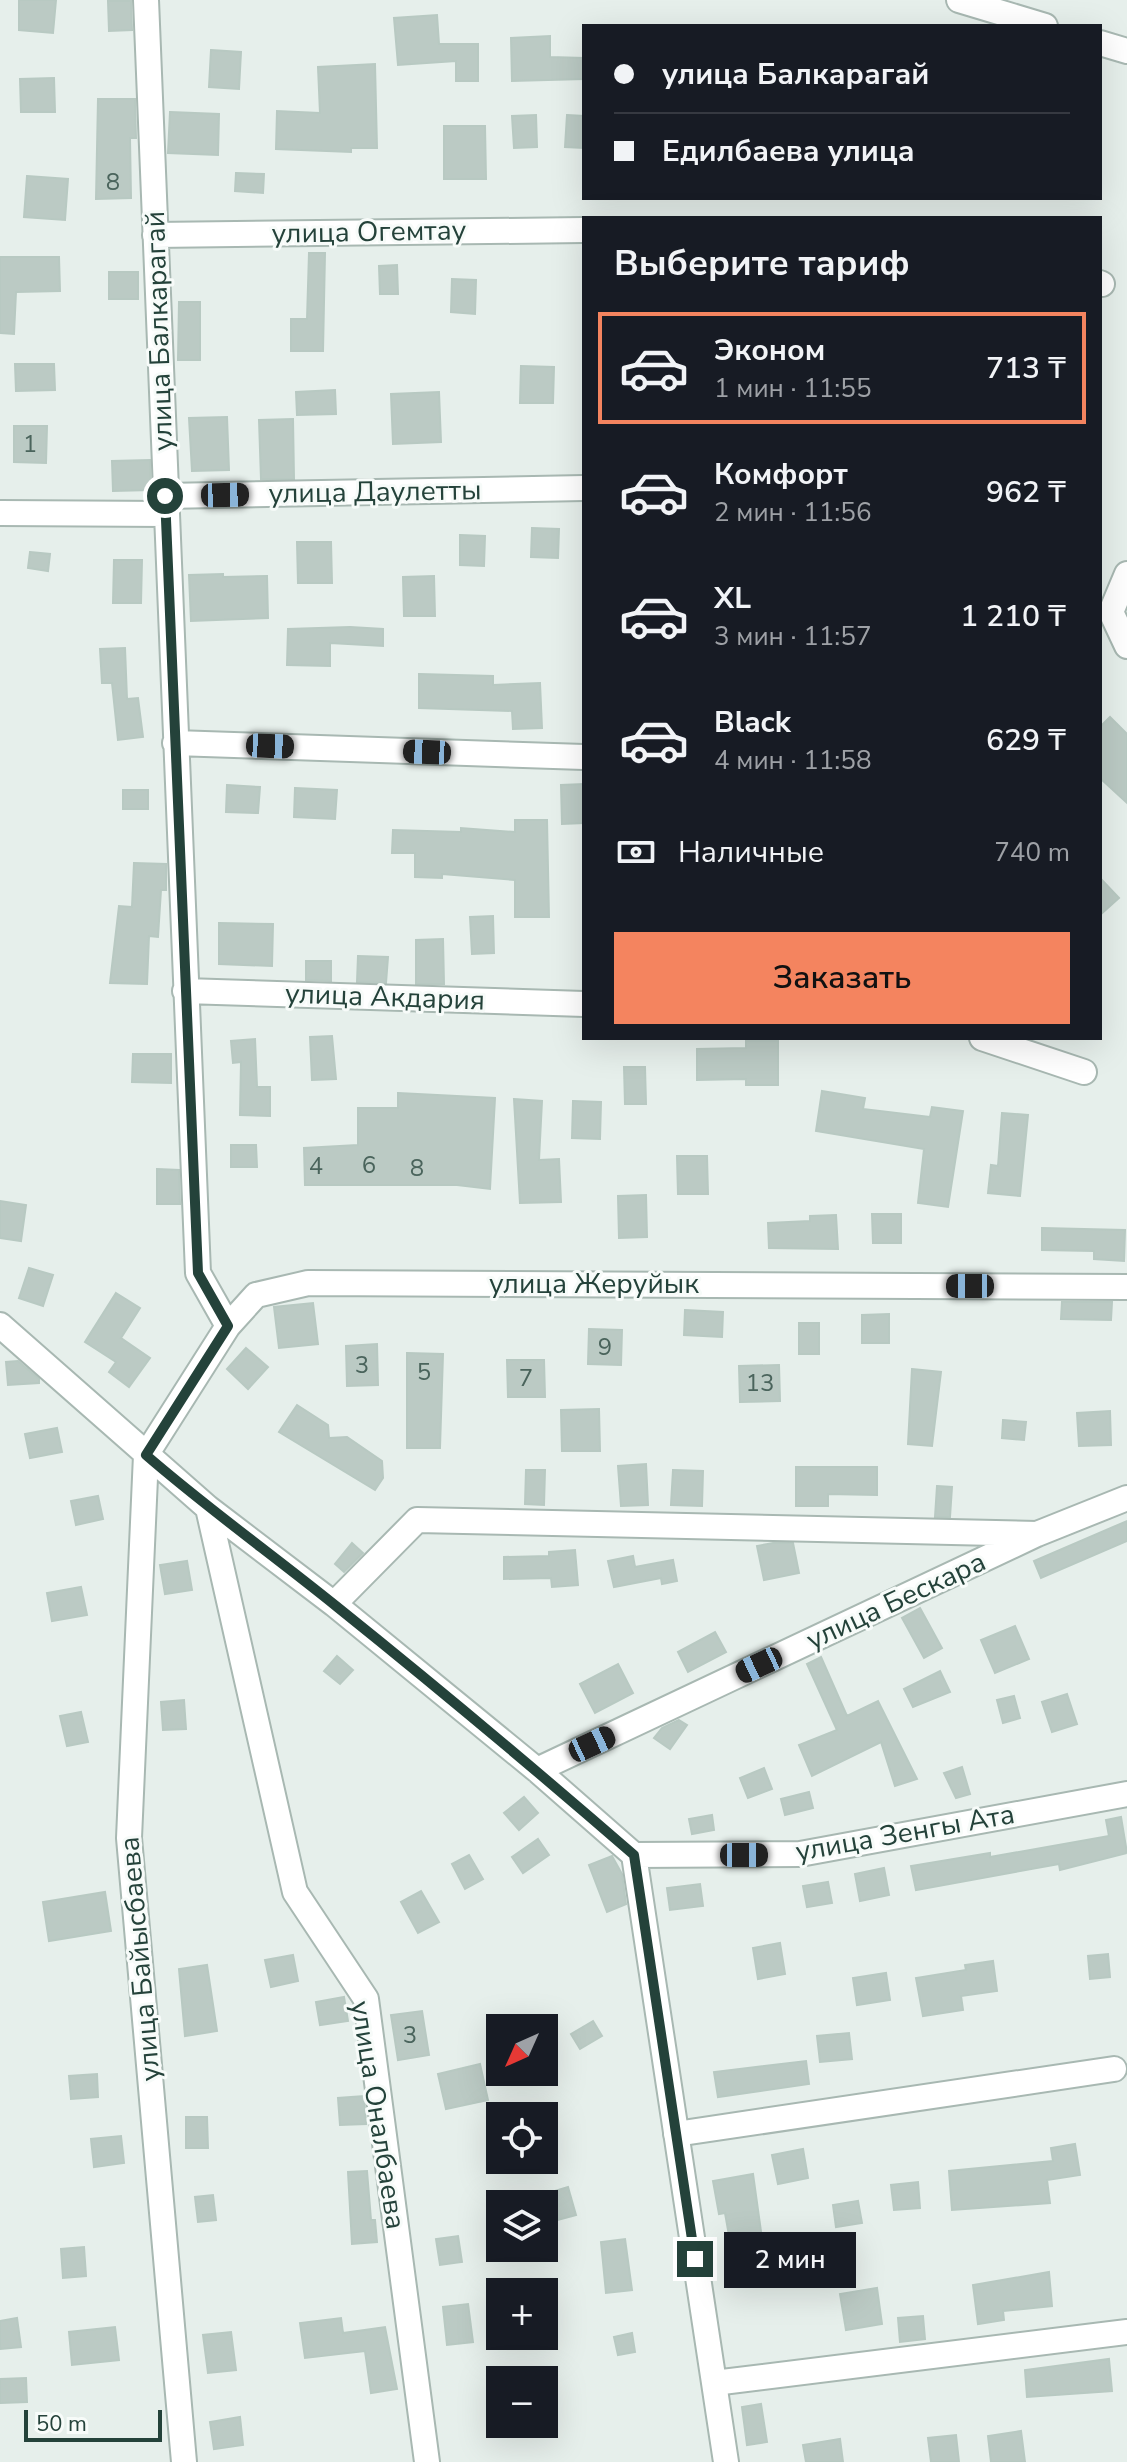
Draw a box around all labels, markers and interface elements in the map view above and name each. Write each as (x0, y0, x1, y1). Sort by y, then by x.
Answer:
text: улица Балкарагай (662, 54, 929, 95)
text: Едилбаева улица (662, 131, 915, 172)
house number: 8 (106, 166, 120, 198)
street label: улица Балкарагай (136, 210, 182, 452)
street label: улица Огемтау (271, 211, 467, 253)
text: Выберите тариф (614, 239, 910, 288)
text: Эконом (714, 330, 825, 371)
icon: car (618, 332, 690, 404)
text: 713 ₸ (986, 348, 1066, 389)
text: 1 мин · 11:55 (714, 371, 871, 406)
house number: 1 (23, 428, 37, 460)
text: Комфорт (714, 454, 848, 495)
icon: car (618, 456, 690, 528)
street label: улица Даулетты (268, 471, 482, 513)
text: 962 ₸ (986, 472, 1066, 513)
route start (147, 478, 183, 514)
car (201, 483, 249, 507)
text: 2 мин · 11:56 (714, 495, 871, 530)
text: XL (714, 578, 751, 619)
icon: car (618, 580, 690, 652)
text: 1 210 ₸ (960, 596, 1066, 637)
text: 3 мин · 11:57 (714, 619, 871, 654)
text: Black (714, 702, 791, 743)
icon: car (618, 704, 690, 776)
text: 629 ₸ (986, 720, 1066, 761)
car (246, 733, 294, 759)
car (403, 739, 451, 765)
text: 4 мин · 11:58 (714, 743, 871, 778)
icon: cash (614, 830, 658, 874)
text: Наличные (678, 832, 824, 873)
text: 740 m (994, 835, 1070, 870)
button: Заказать (614, 932, 1070, 1024)
street label: улица Акдария (284, 975, 486, 1019)
house number: 6 (362, 1149, 376, 1181)
house number: 4 (309, 1150, 323, 1182)
house number: 8 (410, 1152, 424, 1184)
street label: улица Жеруйык (489, 1265, 699, 1303)
car (946, 1274, 994, 1298)
house number: 9 (598, 1331, 612, 1363)
house number: 3 (355, 1349, 369, 1381)
house number: 5 (417, 1356, 431, 1388)
house number: 7 (519, 1362, 533, 1394)
house number: 13 (746, 1367, 774, 1399)
street label: улица Бескара (800, 1543, 992, 1659)
car (732, 1644, 786, 1686)
car (565, 1723, 619, 1765)
street label: улица Зенгы Ата (793, 1795, 1017, 1871)
street label: улица Байысбаева (110, 1835, 170, 2083)
car (720, 1843, 768, 1867)
street label: улица Оналбаева (341, 1998, 415, 2232)
north arrow (486, 2014, 558, 2086)
map controls (486, 2014, 558, 2438)
house number: 3 (403, 2019, 417, 2051)
button: locate (486, 2102, 558, 2174)
button: layers (486, 2190, 558, 2262)
callout: 2 мин (723, 2231, 855, 2287)
route end (677, 2241, 713, 2277)
text: 2 мин (755, 2242, 825, 2277)
button: + (486, 2278, 558, 2350)
button: − (486, 2366, 558, 2438)
scale bar (24, 2406, 162, 2442)
text: 50 m (36, 2409, 87, 2439)

